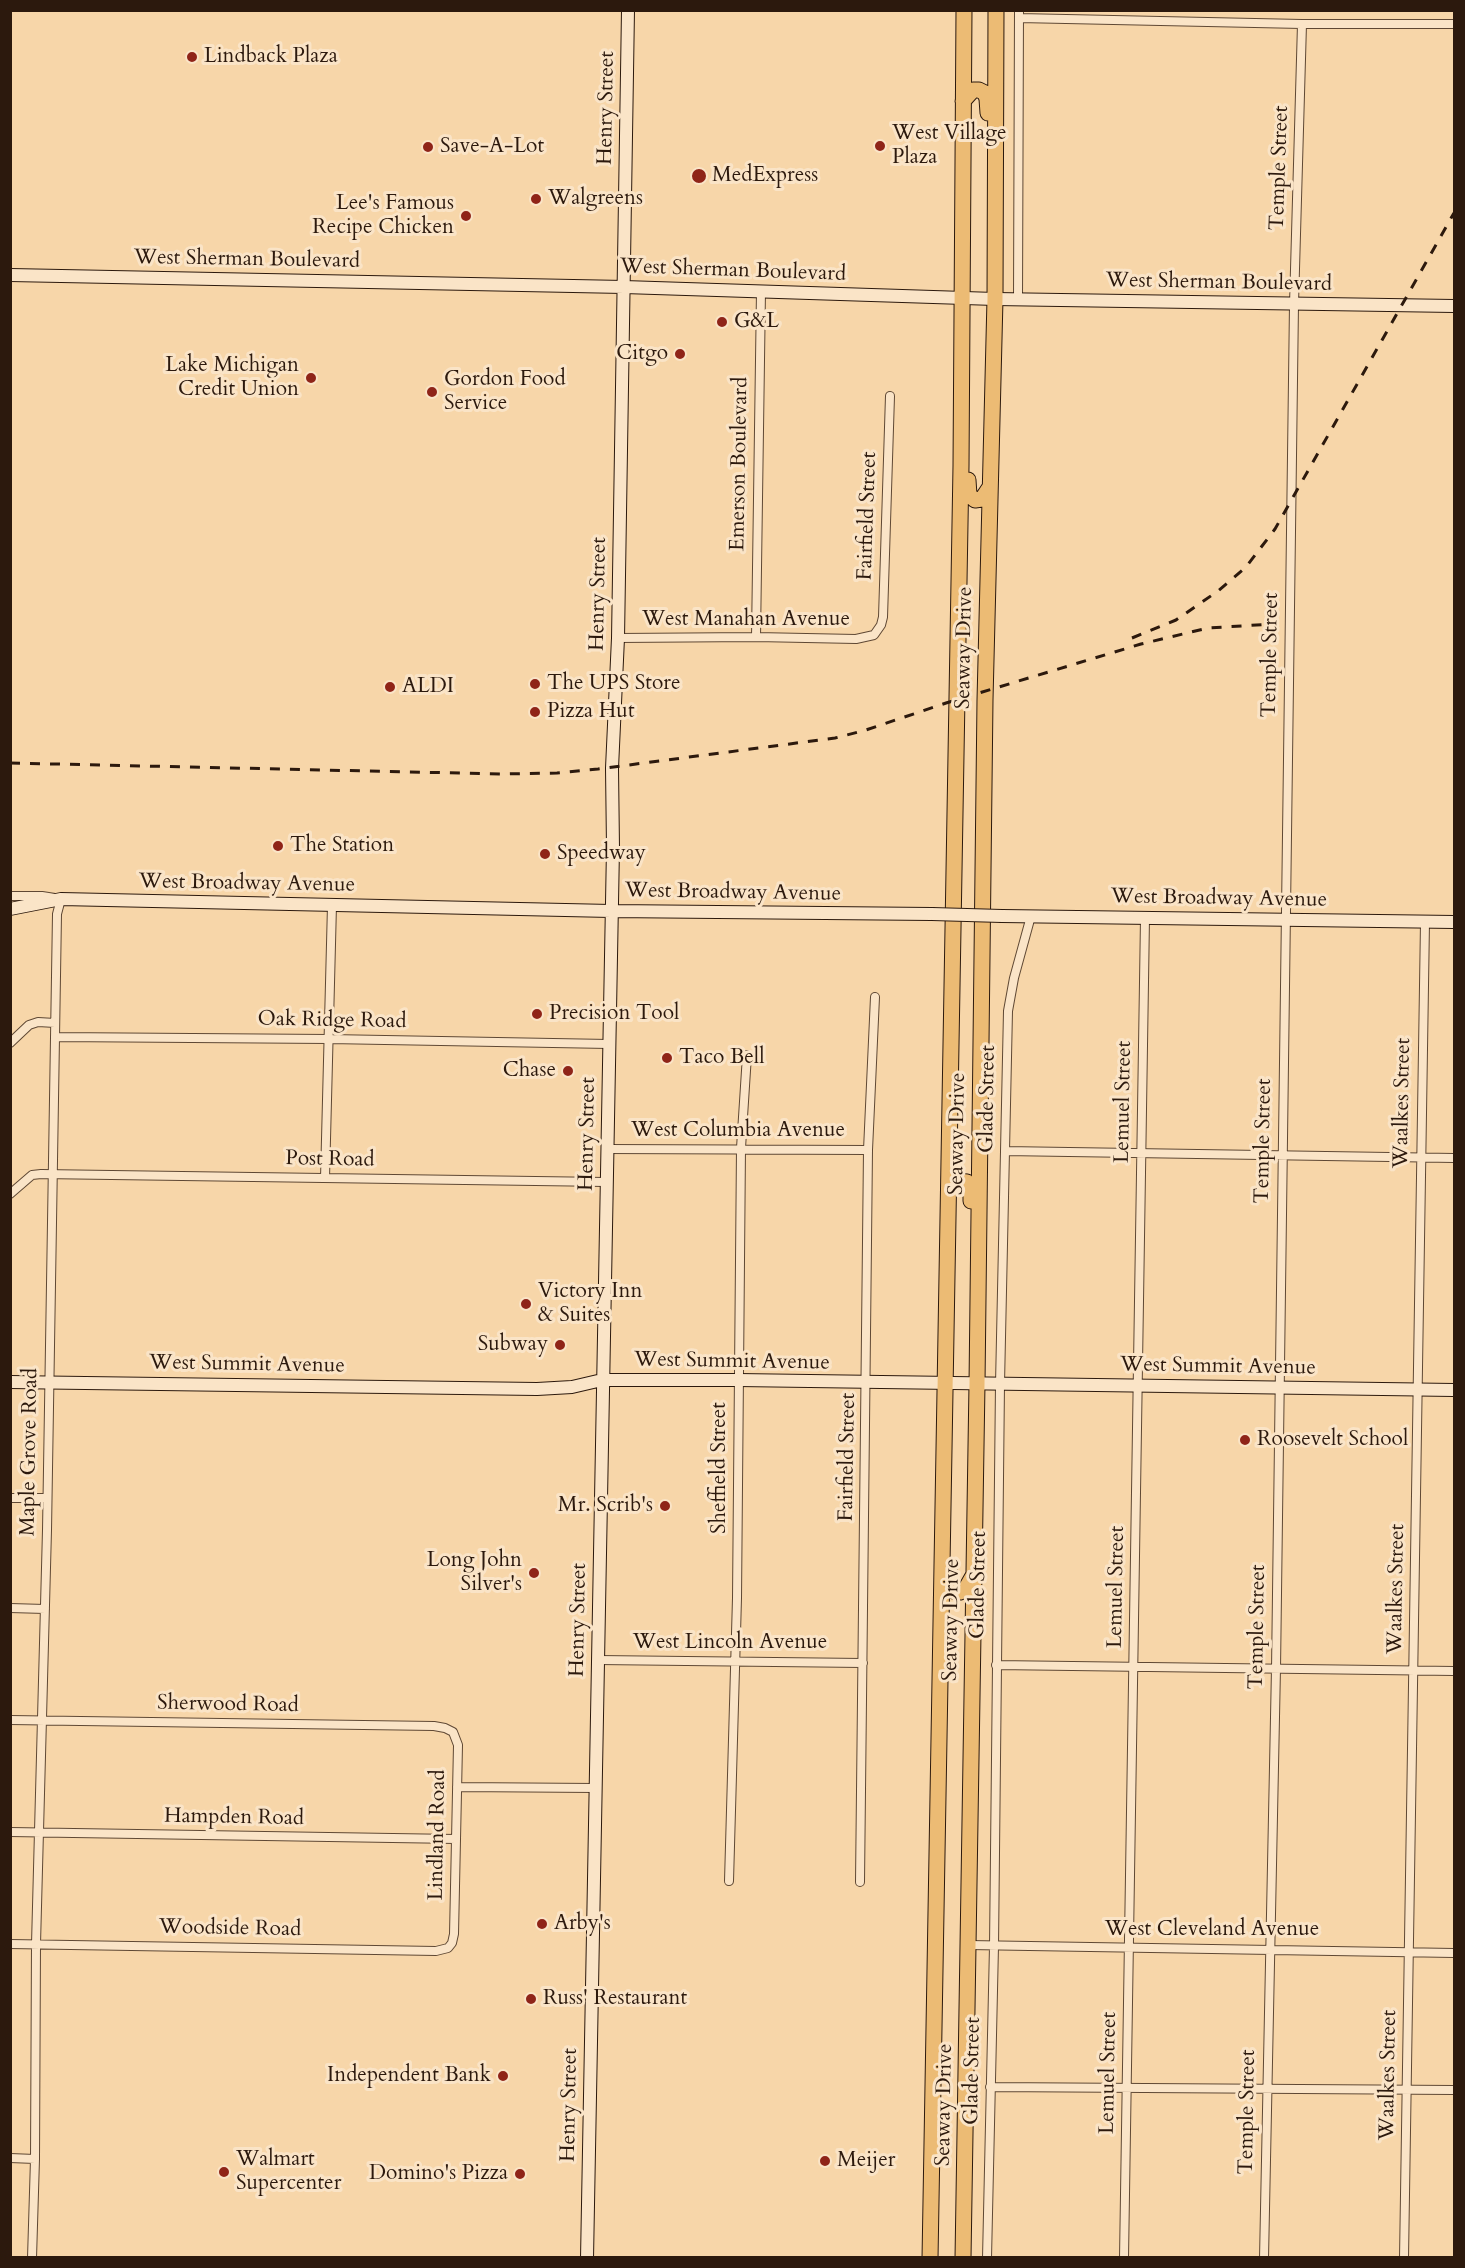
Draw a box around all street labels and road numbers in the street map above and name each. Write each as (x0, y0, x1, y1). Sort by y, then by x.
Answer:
street label: Henry Street (593, 51, 621, 165)
street label: Temple Street (1265, 105, 1295, 231)
street label: West Sherman Boulevard (134, 245, 360, 275)
street label: West Sherman Boulevard (620, 254, 846, 288)
street label: West Sherman Boulevard (1106, 268, 1332, 298)
street label: Emerson Boulevard (726, 377, 754, 551)
street label: Fairfield Street (853, 451, 883, 581)
street label: Henry Street (585, 537, 613, 651)
street label: Seaway Drive (951, 587, 979, 709)
street label: Temple Street (1257, 592, 1285, 718)
street label: West Manahan Avenue (642, 607, 850, 633)
street label: West Broadway Avenue (139, 870, 355, 898)
street label: West Broadway Avenue (625, 879, 841, 907)
street label: West Broadway Avenue (1111, 885, 1327, 913)
street label: Oak Ridge Road (257, 1007, 407, 1035)
street label: Waalkes Street (1389, 1037, 1417, 1169)
street label: Lemuel Street (1110, 1041, 1138, 1163)
street label: Glade Street (974, 1045, 1002, 1153)
street label: Seaway Drive (944, 1073, 972, 1195)
street label: Henry Street (574, 1077, 602, 1191)
street label: Temple Street (1250, 1078, 1278, 1204)
street label: West Columbia Avenue (631, 1118, 845, 1144)
street label: Post Road (285, 1147, 375, 1173)
street label: West Summit Avenue (634, 1348, 830, 1376)
street label: West Summit Avenue (149, 1351, 345, 1379)
street label: West Summit Avenue (1120, 1353, 1316, 1381)
street label: Maple Grove Road (16, 1368, 44, 1536)
street label: Fairfield Street (834, 1392, 862, 1522)
street label: Sheffield Street (707, 1402, 733, 1534)
street label: Waalkes Street (1383, 1523, 1411, 1655)
street label: Lemuel Street (1103, 1526, 1131, 1648)
street label: Glade Street (965, 1531, 993, 1639)
street label: Seaway Drive (938, 1559, 966, 1681)
street label: Henry Street (565, 1563, 593, 1677)
street label: Temple Street (1244, 1564, 1272, 1690)
street label: West Lincoln Avenue (633, 1630, 827, 1656)
street label: Sherwood Road (157, 1691, 299, 1719)
street label: Lindland Road (424, 1769, 452, 1901)
street label: Hampden Road (164, 1804, 304, 1832)
street label: Woodside Road (159, 1915, 301, 1943)
street label: West Cleveland Avenue (1105, 1917, 1319, 1943)
street label: Waalkes Street (1375, 2009, 1403, 2141)
street label: Lemuel Street (1095, 2012, 1123, 2134)
street label: Glade Street (959, 2017, 987, 2125)
street label: Seaway Drive (931, 2044, 959, 2166)
street label: Henry Street (556, 2048, 584, 2162)
street label: Temple Street (1234, 2049, 1262, 2175)

